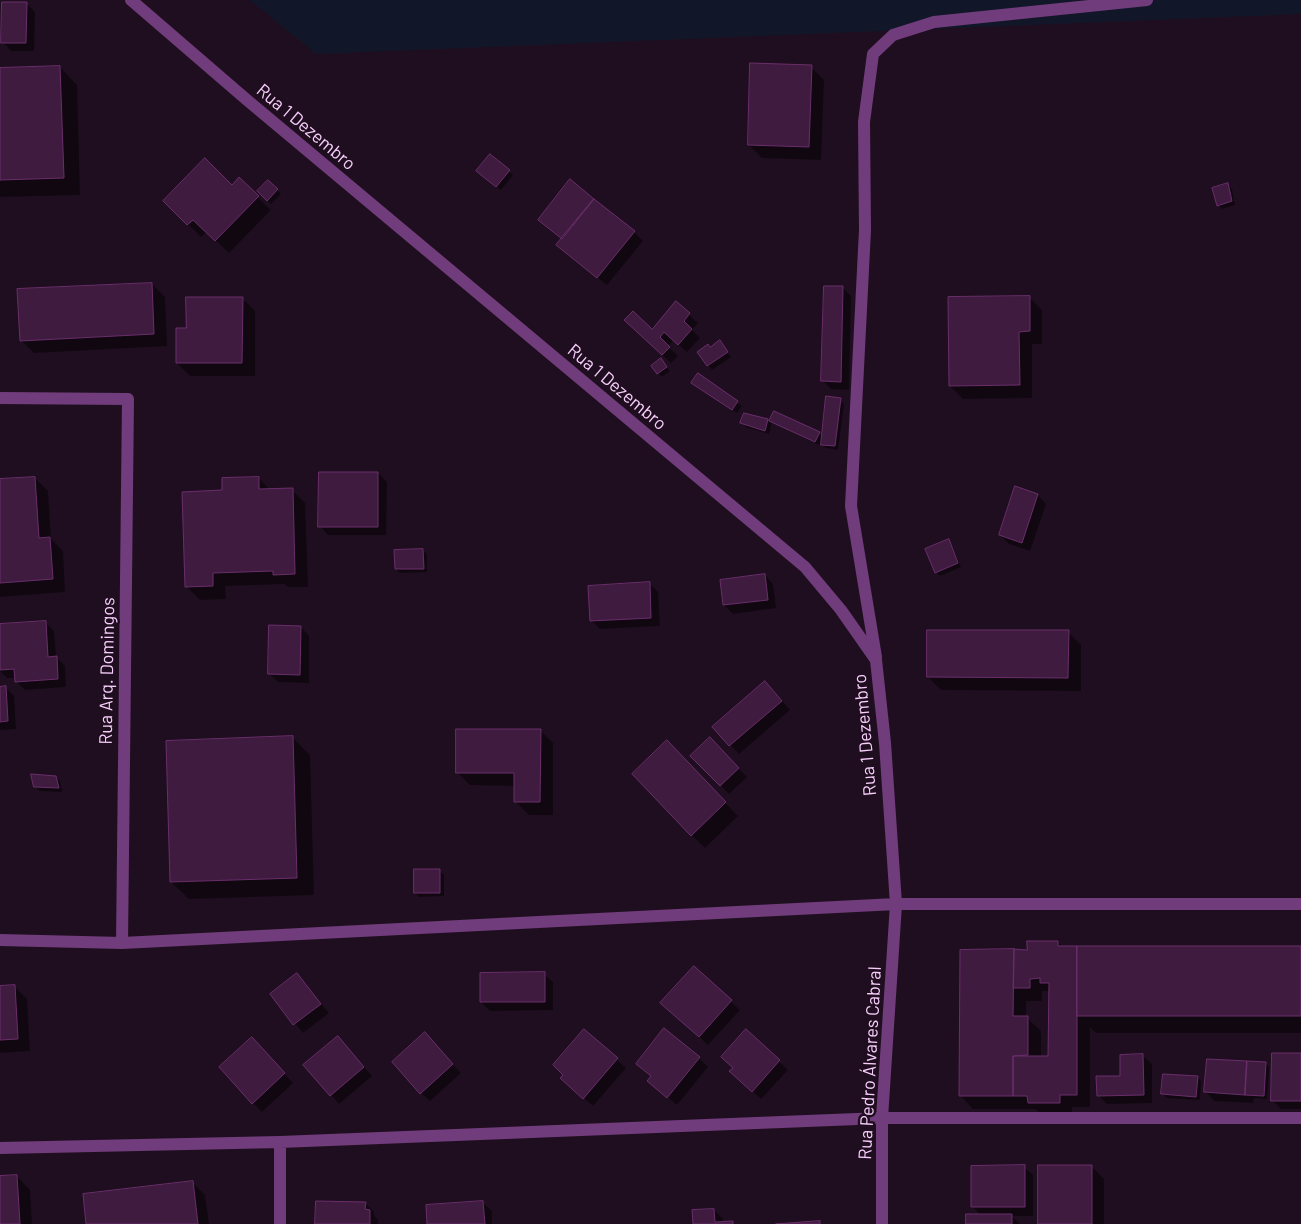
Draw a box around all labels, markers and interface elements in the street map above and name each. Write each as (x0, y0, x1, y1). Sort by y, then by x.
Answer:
street label: Rua 1 Dezembro (252, 79, 360, 175)
street label: Rua 1 Dezembro (563, 339, 671, 435)
street label: Rua Arq. Domingos (95, 597, 119, 745)
street label: Rua 1 Dezembro (849, 673, 881, 797)
street label: Rua Pedro Álvares Cabral (854, 966, 886, 1160)

